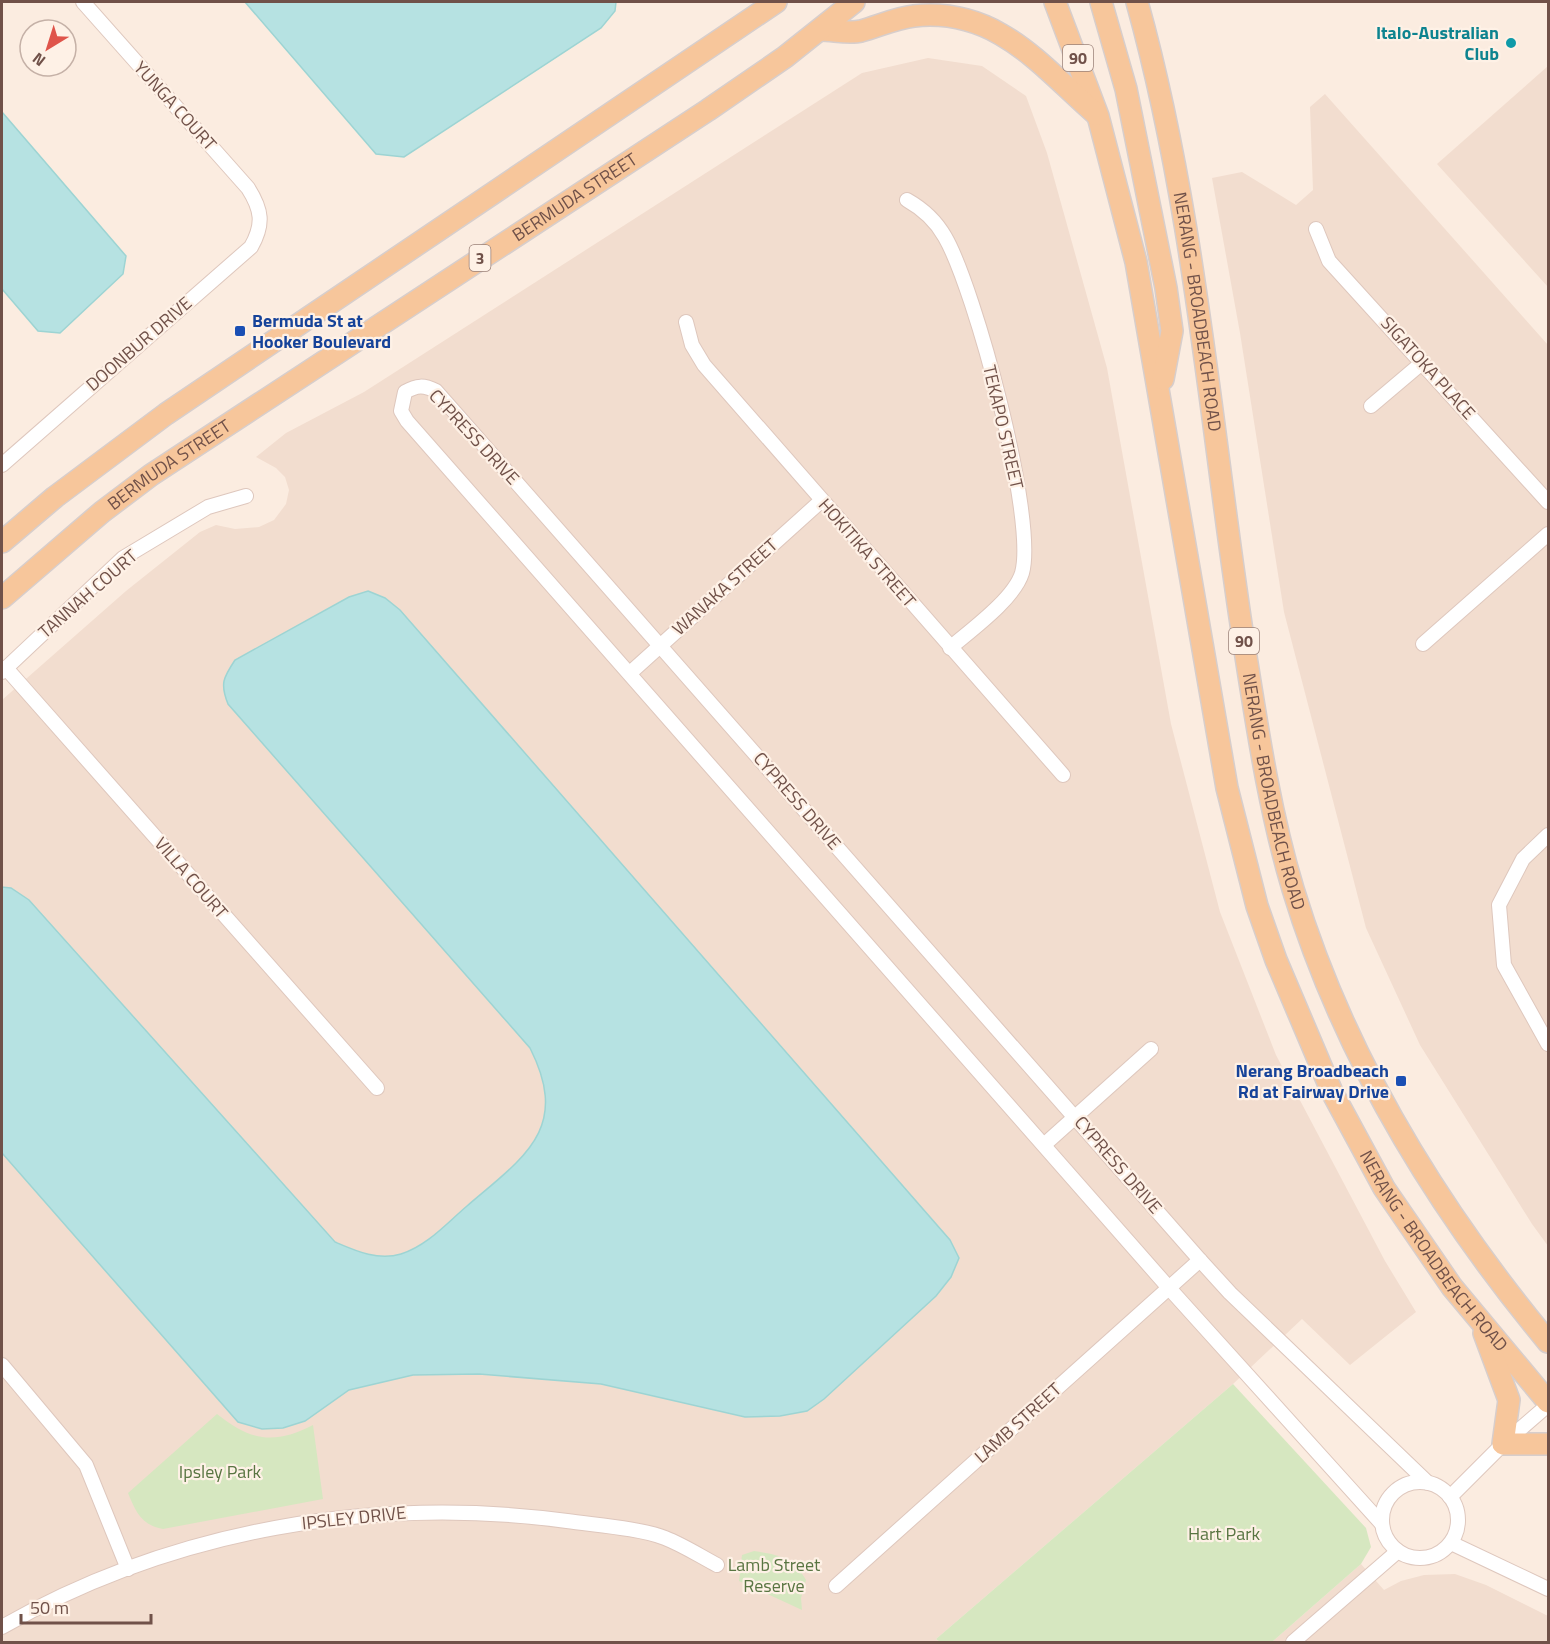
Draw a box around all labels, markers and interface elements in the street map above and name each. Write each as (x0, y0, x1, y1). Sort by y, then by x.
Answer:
north arrow (18, 18, 78, 78)
place label: Italo-Australian Club (1376, 19, 1499, 67)
marker: Italo-Australian Club (1504, 36, 1518, 50)
road number: 90 (1063, 45, 1093, 71)
text: N (27, 47, 51, 73)
street label: YUNGA COURT (128, 55, 223, 157)
street label: BERMUDA STREET (507, 146, 643, 248)
street label: NERANG - BROADBEACH ROAD (1167, 190, 1229, 433)
road number: 3 (470, 245, 490, 271)
street label: DOONBUR DRIVE (80, 290, 198, 397)
place label: Bermuda St at Hooker Boulevard (252, 307, 391, 355)
street label: SIGATOKA PLACE (1375, 310, 1482, 425)
marker: Bermuda St at Hooker Boulevard (233, 324, 247, 338)
street label: TEKAPO STREET (976, 362, 1031, 492)
street label: CYPRESS DRIVE (423, 383, 526, 491)
street label: BERMUDA STREET (101, 412, 236, 516)
street label: HOKITIKA STREET (812, 492, 923, 614)
street label: WANAKA STREET (666, 531, 784, 641)
street label: TANNAH COURT (32, 542, 144, 644)
road number: 90 (1229, 628, 1259, 654)
street label: NERANG - BROADBEACH ROAD (1236, 671, 1313, 913)
street label: CYPRESS DRIVE (747, 746, 848, 856)
street label: VILLA COURT (148, 831, 235, 925)
place label: Nerang Broadbeach Rd at Fairway Drive (1236, 1057, 1389, 1105)
marker: Nerang Broadbeach Rd at Fairway Drive (1394, 1074, 1408, 1088)
street label: CYPRESS DRIVE (1068, 1110, 1169, 1220)
street label: NERANG - BROADBEACH ROAD (1353, 1145, 1514, 1357)
street label: LAMB STREET (968, 1376, 1068, 1469)
park label: Ipsley Park (179, 1458, 262, 1485)
street label: IPSLEY DRIVE (301, 1499, 407, 1536)
park label: Hart Park (1188, 1520, 1260, 1547)
park label: Lamb Street Reserve (728, 1551, 821, 1599)
scale bar (21, 1587, 152, 1625)
text: 50 m (30, 1594, 69, 1621)

